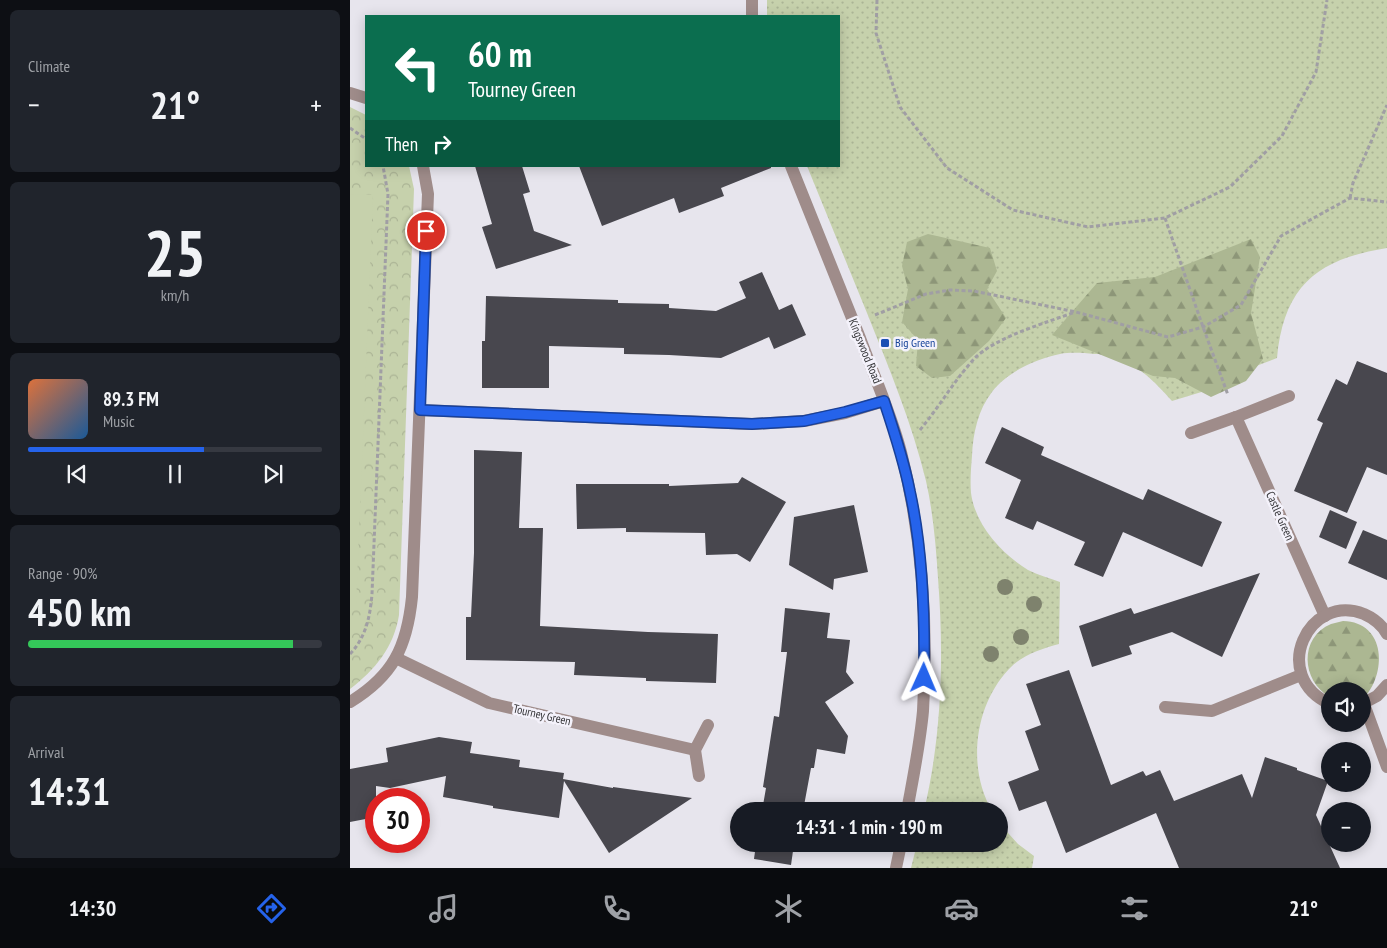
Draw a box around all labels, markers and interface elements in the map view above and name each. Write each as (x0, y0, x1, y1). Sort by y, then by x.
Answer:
text: 60 m (468, 31, 532, 77)
icon: left (385, 35, 450, 100)
text: Climate (28, 56, 70, 76)
text: Tourney Green (468, 75, 576, 103)
text: 21° (150, 80, 200, 129)
text: − (28, 86, 40, 123)
text: + (310, 86, 322, 123)
icon: right (428, 130, 456, 158)
text: Then (385, 132, 418, 156)
text: 25 (144, 210, 206, 294)
pin (405, 210, 447, 252)
icon: arrive (412, 217, 440, 245)
text: km/h (161, 285, 189, 305)
street label: Kingswood Road (846, 316, 885, 385)
place label: Big Green (895, 335, 935, 350)
marker: Big Green (879, 337, 891, 349)
text: 89.3 FM (103, 387, 159, 411)
text: Music (103, 411, 135, 431)
icon: previous (63, 460, 91, 488)
icon: pause (161, 460, 189, 488)
icon: next (259, 460, 287, 488)
street label: Castle Green (1263, 489, 1298, 543)
text: Range · 90% (28, 563, 97, 583)
text: 450 km (28, 587, 131, 636)
position arrow (897, 651, 949, 703)
map controls (1321, 682, 1371, 852)
button: sound (1321, 682, 1371, 732)
street label: Tourney Green (512, 701, 572, 728)
text: Arrival (28, 742, 64, 762)
button: + (1321, 742, 1371, 792)
text: 14:31 (28, 766, 110, 815)
speed limit sign: 30 (365, 788, 430, 853)
button: − (1321, 802, 1371, 852)
text: 14:31 · 1 min · 190 m (796, 815, 942, 839)
icon: directions (254, 891, 289, 926)
icon: music (426, 891, 461, 926)
icon: phone (599, 891, 634, 926)
icon: climate (771, 891, 806, 926)
icon: car (944, 891, 979, 926)
icon: filters (1117, 891, 1152, 926)
text: 14:30 (69, 894, 116, 922)
text: 21° (1289, 894, 1318, 922)

